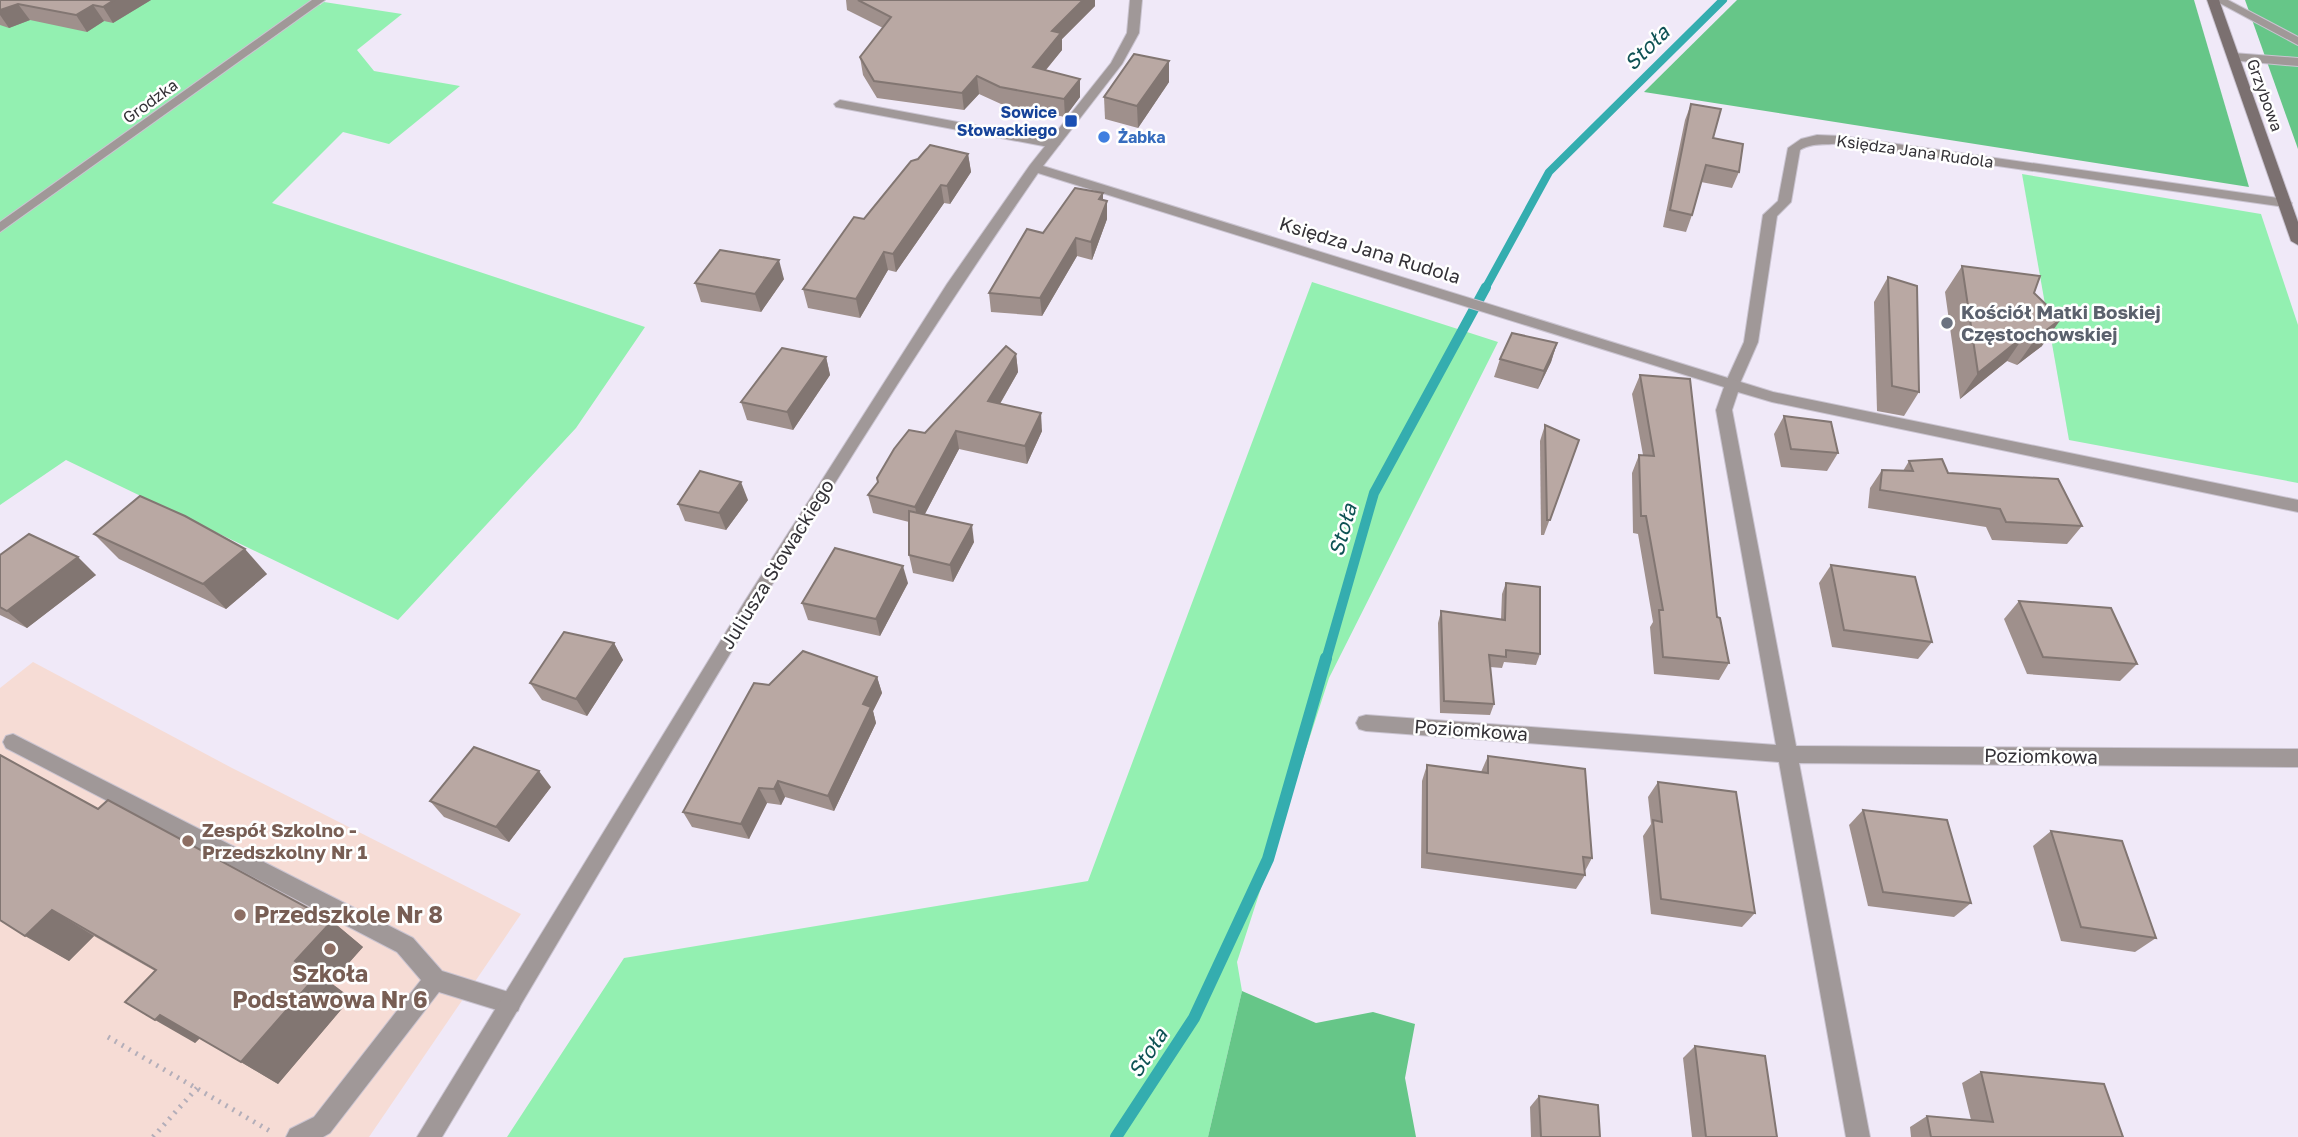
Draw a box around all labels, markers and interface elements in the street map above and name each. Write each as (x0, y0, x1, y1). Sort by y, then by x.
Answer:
water label: Stoła (1618, 18, 1675, 75)
street label: Grzybowa (2243, 56, 2287, 134)
street label: Grodzka (119, 74, 181, 128)
place label: Sowice Słowackiego (957, 102, 1057, 140)
marker: Sowice Słowackiego (1063, 113, 1079, 129)
place label: Żabka (1118, 127, 1166, 147)
marker: Żabka (1096, 129, 1112, 145)
street label: Księdza Jana Rudola (1835, 130, 1995, 172)
street label: Księdza Jana Rudola (1277, 211, 1464, 288)
place label: Kościół Matki Boskiej Częstochowskiej (1961, 300, 2161, 345)
marker: Kościół Matki Boskiej Częstochowskiej (1939, 315, 1955, 331)
street label: Juliusza Słowackiego (715, 475, 838, 653)
water label: Stoła (1322, 499, 1362, 559)
street label: Poziomkowa (1413, 714, 1529, 745)
street label: Poziomkowa (1984, 743, 2098, 768)
place label: Zespół Szkolno - Przedszkolny Nr 1 (202, 818, 368, 863)
marker: Zespół Szkolno - Przedszkolny Nr 1 (180, 833, 196, 849)
place label: Przedszkole Nr 8 (254, 900, 443, 928)
marker: Przedszkole Nr 8 (232, 907, 248, 923)
marker: Szkoła Podstawowa Nr 6 (322, 941, 338, 957)
place label: Szkoła Podstawowa Nr 6 (232, 959, 428, 1013)
water label: Stoła (1122, 1022, 1173, 1082)

